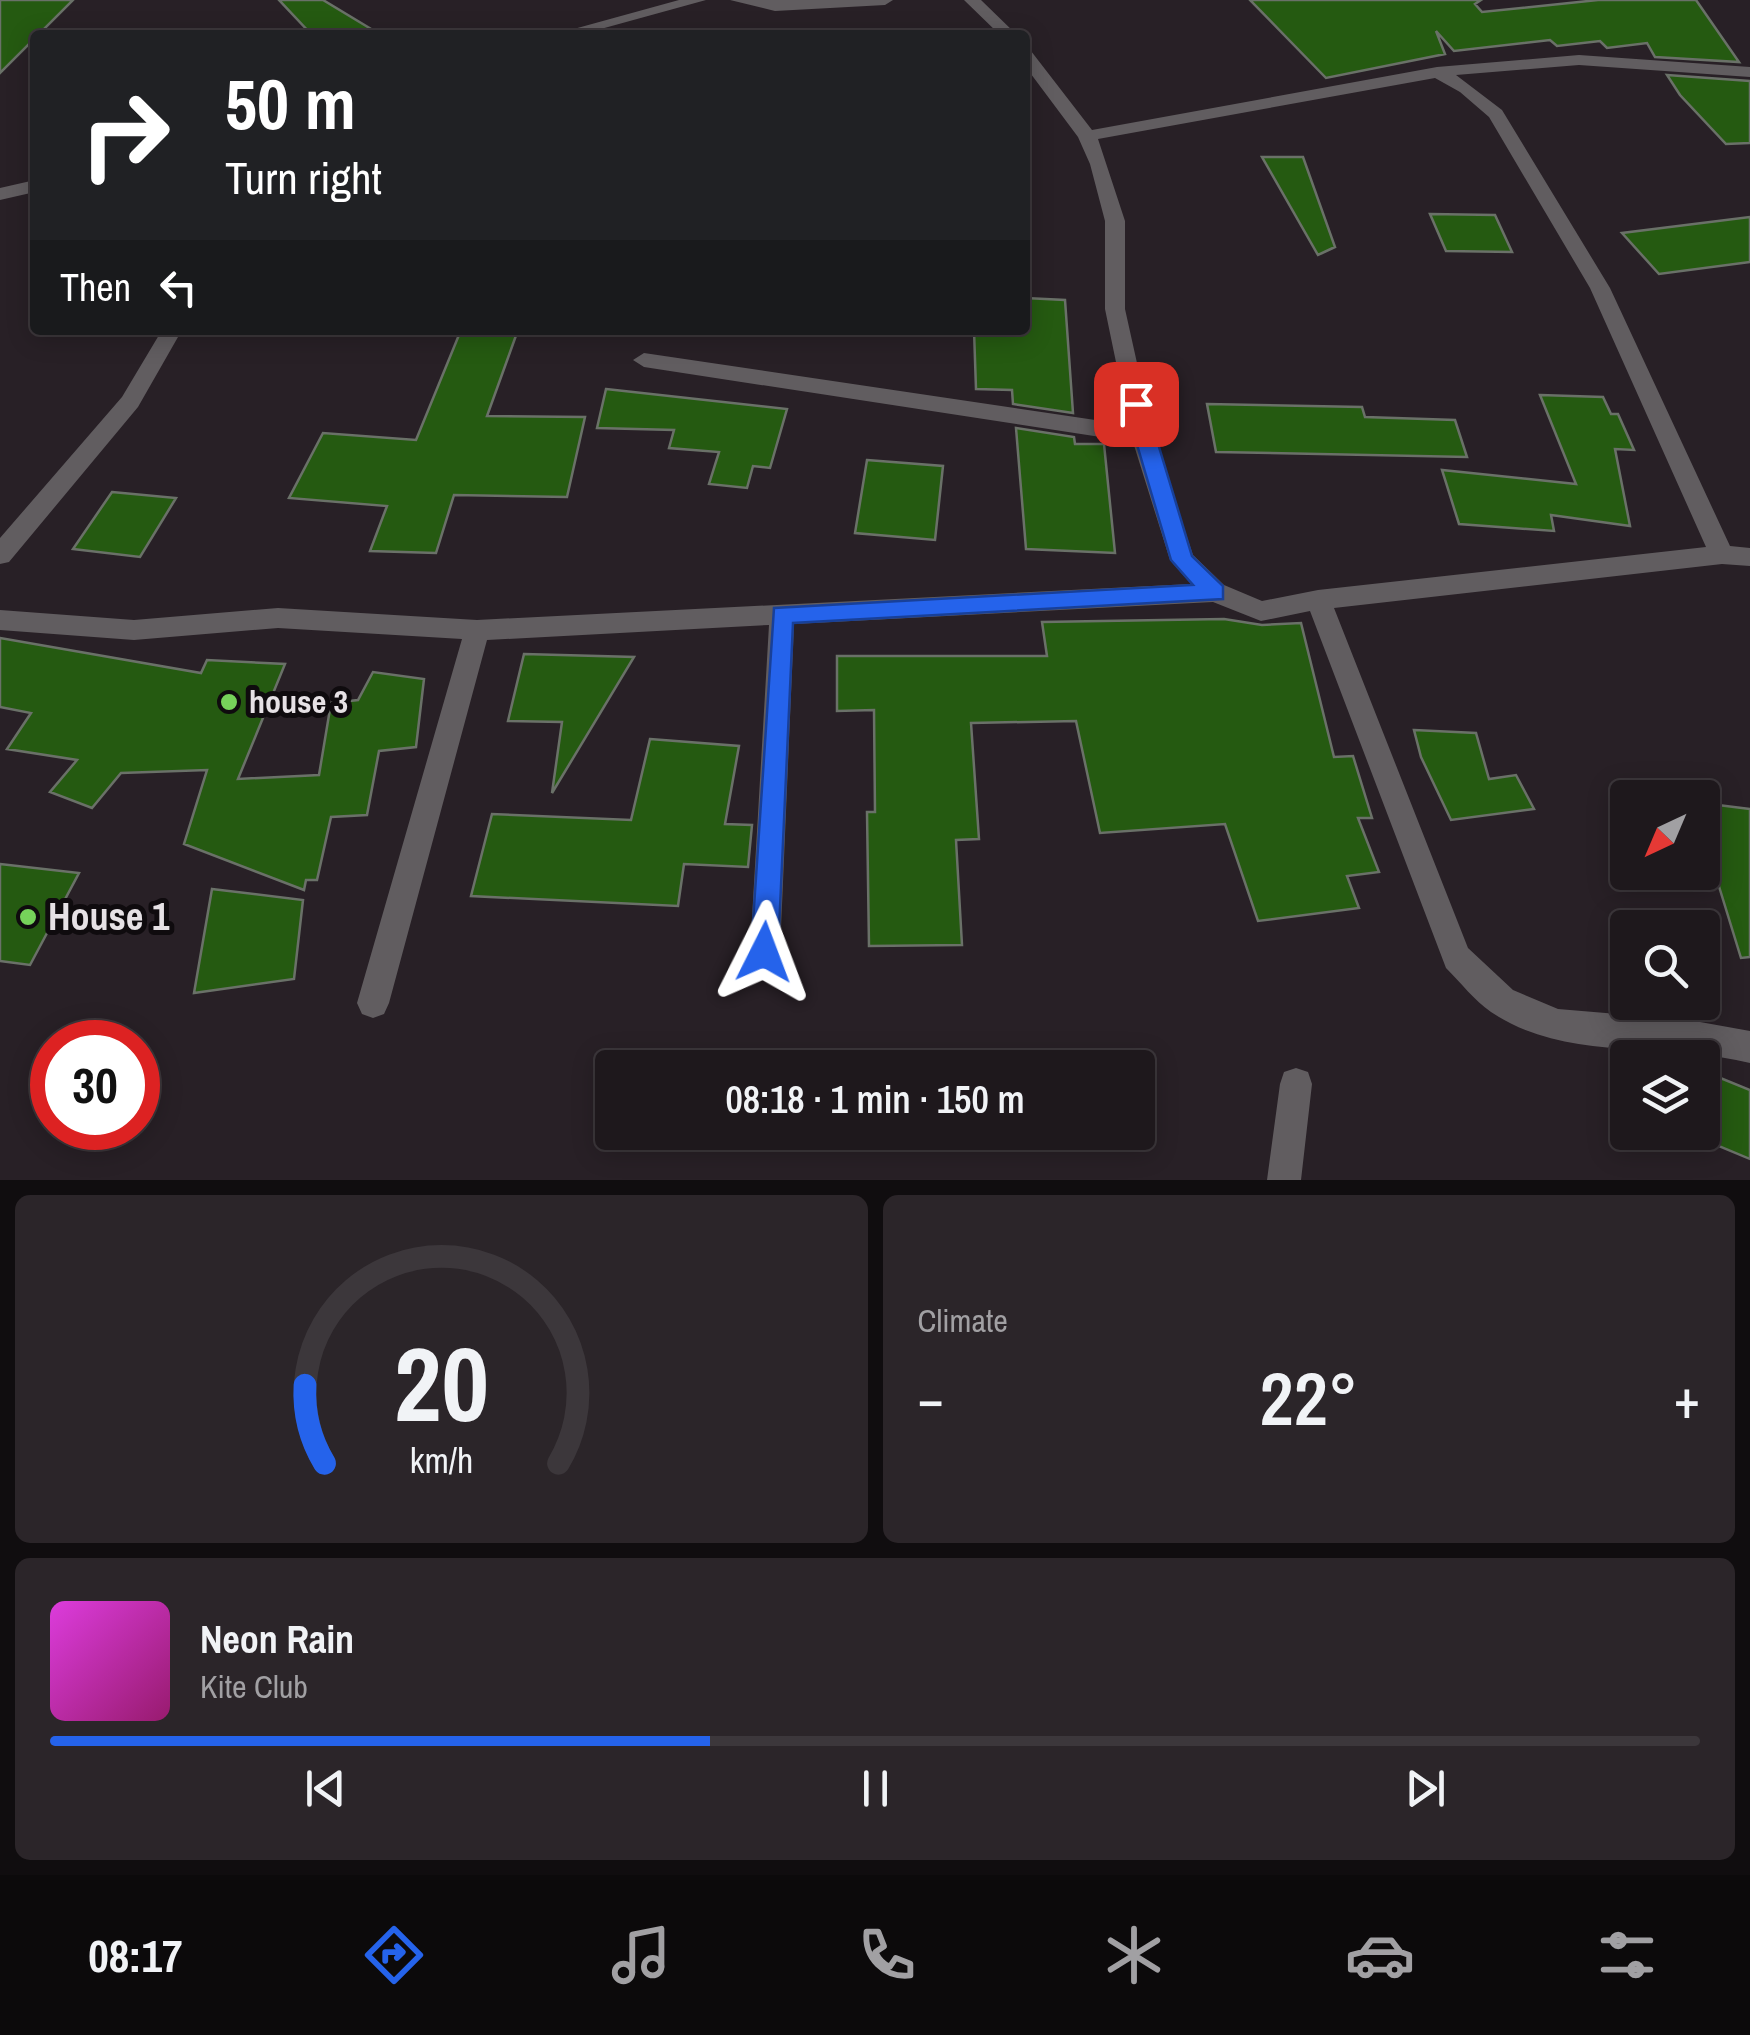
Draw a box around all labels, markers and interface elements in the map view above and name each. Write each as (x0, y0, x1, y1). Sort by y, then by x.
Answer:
text: 50 m (225, 57, 356, 151)
icon: right (60, 70, 190, 200)
text: Turn right (225, 147, 382, 208)
icon: left (151, 260, 206, 315)
text: Then (60, 262, 131, 313)
pin (1094, 362, 1179, 447)
icon: arrive (1109, 377, 1164, 432)
place label: house 3 (249, 680, 348, 723)
marker: house 3 (218, 691, 240, 713)
north arrow (1610, 780, 1720, 890)
map controls (1610, 780, 1720, 1150)
place label: House 1 (48, 891, 170, 942)
position arrow (712, 900, 816, 1004)
marker: House 1 (17, 906, 39, 928)
button: search (1610, 910, 1720, 1020)
speed limit sign: 30 (30, 1020, 160, 1150)
button: layers (1610, 1040, 1720, 1150)
text: 08:18 · 1 min · 150 m (725, 1074, 1025, 1125)
text: Climate (918, 1299, 1008, 1342)
text: 20 (394, 1313, 489, 1453)
text: 22° (1260, 1347, 1358, 1448)
text: − (918, 1361, 944, 1435)
text: + (1674, 1361, 1700, 1435)
text: km/h (409, 1436, 473, 1484)
text: Neon Rain (200, 1614, 354, 1665)
text: Kite Club (200, 1665, 308, 1708)
icon: previous (298, 1761, 353, 1816)
icon: pause (848, 1761, 903, 1816)
icon: next (1398, 1761, 1453, 1816)
icon: directions (359, 1920, 429, 1990)
icon: music (606, 1920, 676, 1990)
icon: phone (852, 1920, 922, 1990)
icon: climate (1099, 1920, 1169, 1990)
icon: car (1345, 1920, 1415, 1990)
icon: filters (1592, 1920, 1662, 1990)
text: 08:17 (88, 1925, 183, 1986)

